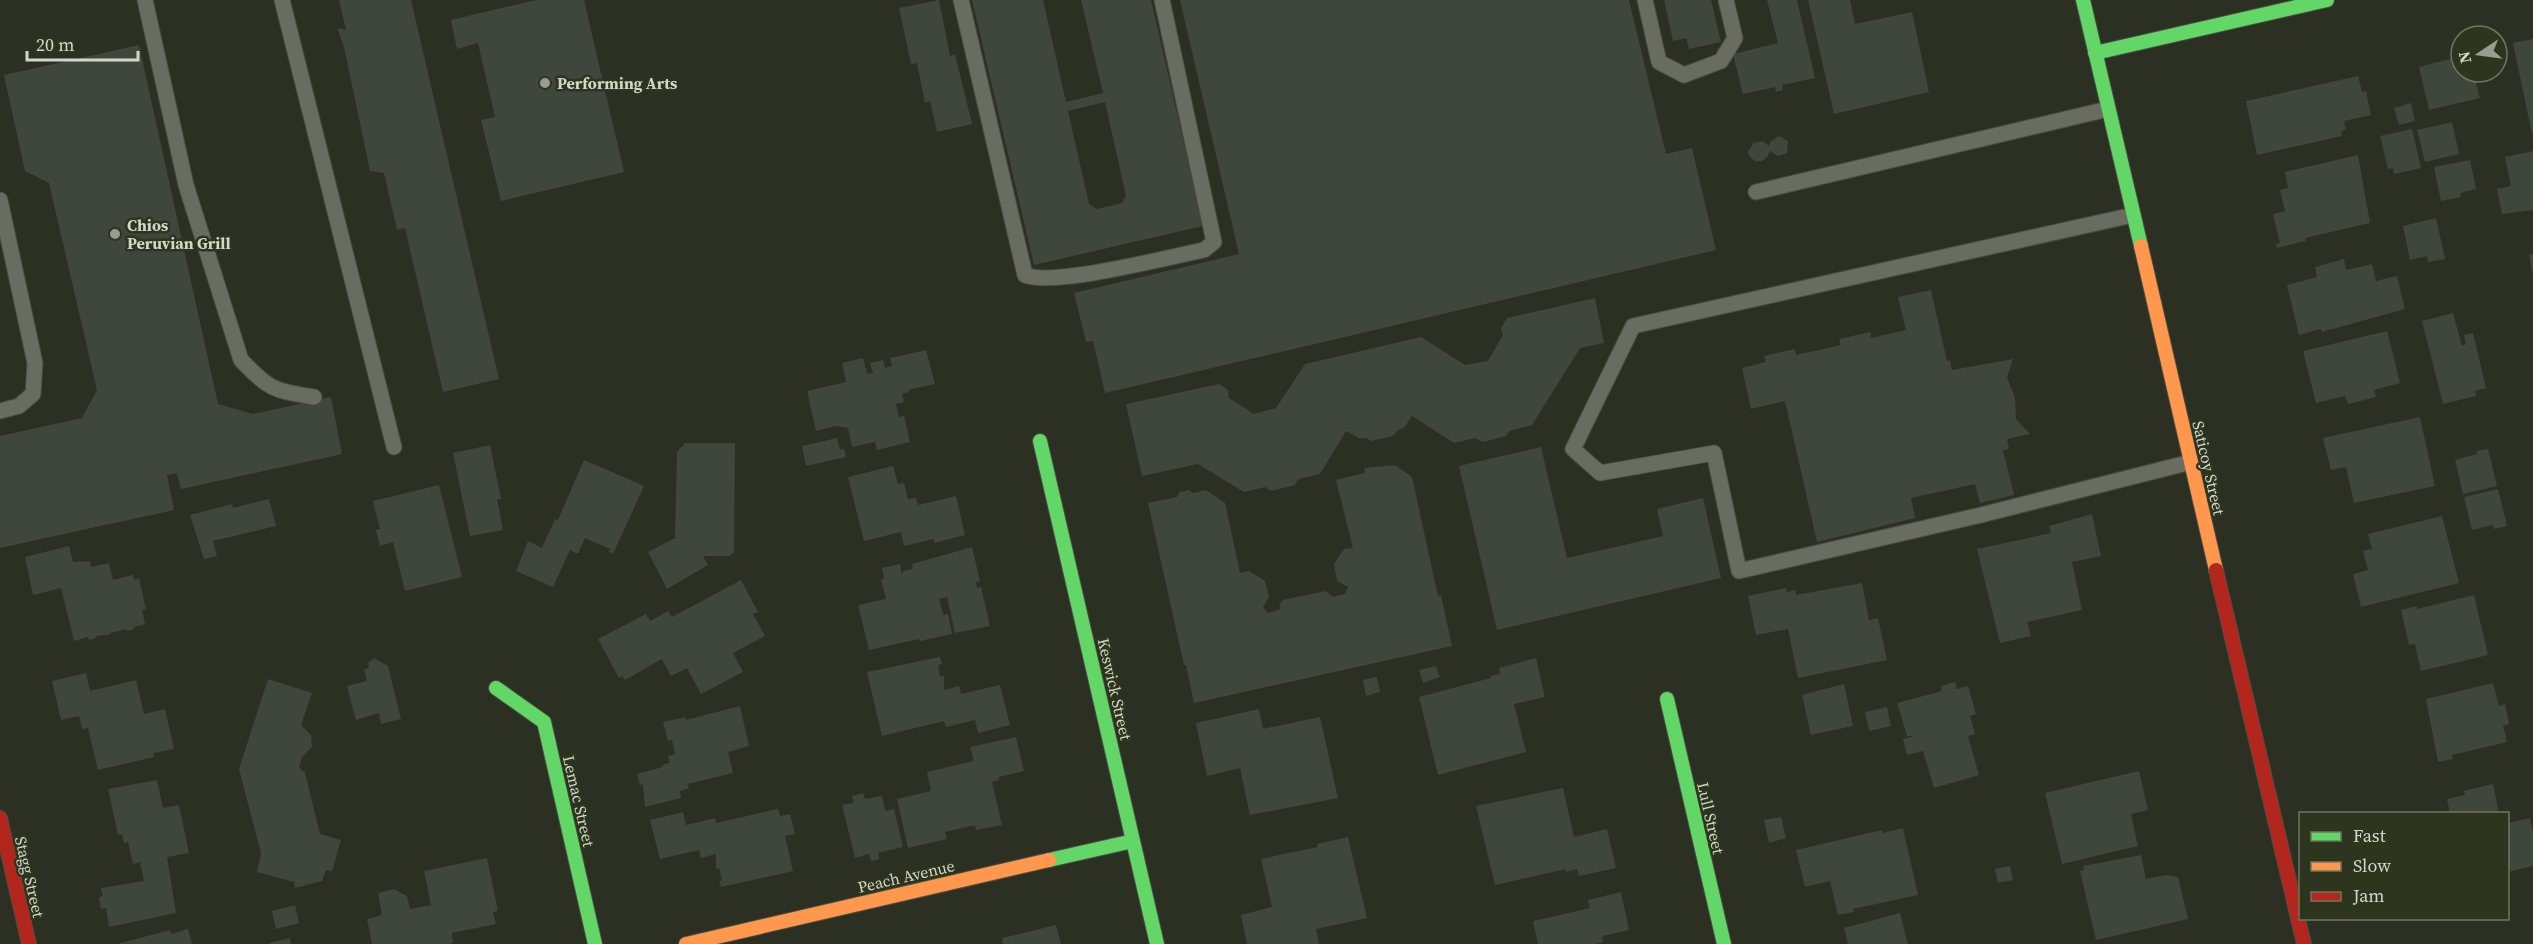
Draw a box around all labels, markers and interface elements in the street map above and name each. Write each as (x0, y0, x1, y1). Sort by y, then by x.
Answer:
scale bar (27, 24, 138, 62)
north arrow (2449, 24, 2509, 84)
text: 20 m (36, 32, 74, 57)
text: N (2452, 49, 2476, 66)
place label: Performing Arts (557, 72, 677, 94)
marker: Performing Arts (538, 76, 552, 90)
place label: Chios Peruvian Grill (127, 214, 231, 254)
marker: Chios Peruvian Grill (108, 227, 122, 241)
street label: Saticoy Street (2187, 419, 2231, 518)
street label: Keswick Street (1093, 636, 1138, 743)
street label: Lemac Street (558, 753, 600, 850)
street label: Lull Street (1692, 780, 1730, 857)
legend (2299, 812, 2509, 920)
text: Fast (2353, 823, 2386, 848)
street label: Stagg Street (10, 834, 50, 921)
text: Slow (2353, 853, 2391, 878)
street label: Peach Avenue (855, 854, 957, 898)
text: Jam (2352, 883, 2385, 908)

